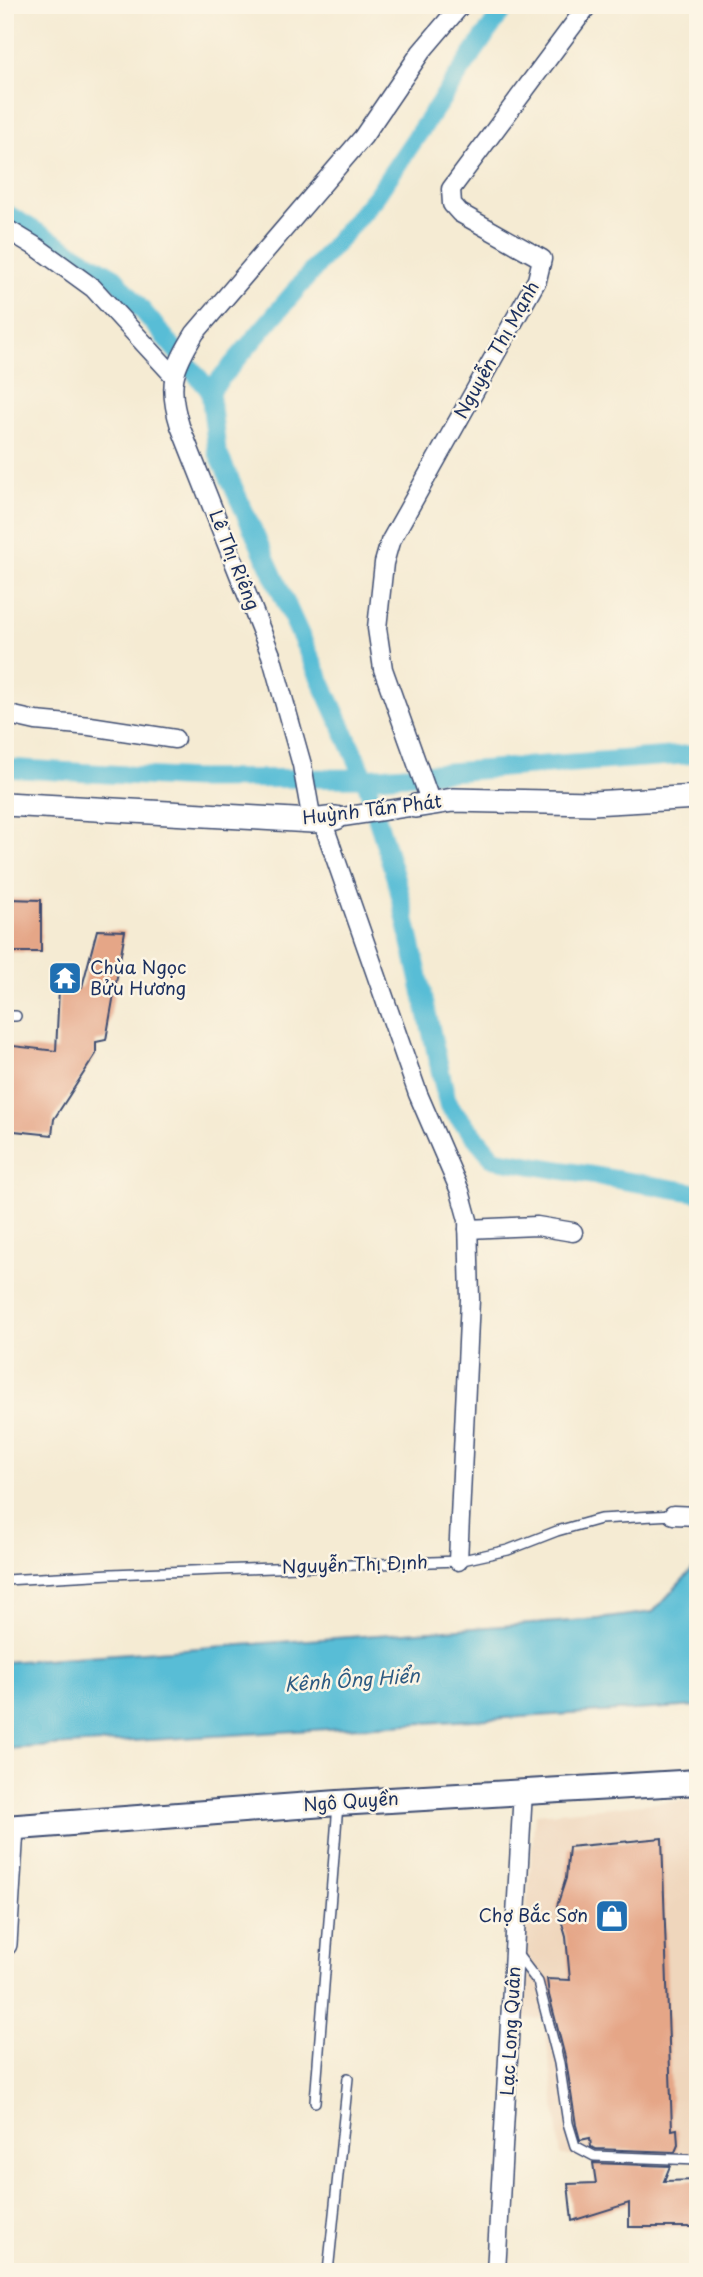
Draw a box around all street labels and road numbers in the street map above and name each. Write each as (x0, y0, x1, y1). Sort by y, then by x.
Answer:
street label: Nguyễn Thị Mạnh (447, 276, 545, 423)
street label: Lê Thị Riêng (203, 505, 268, 614)
street label: Huỳnh Tấn Phát (301, 787, 443, 830)
street label: Nguyễn Thị Định (281, 1547, 428, 1580)
street label: Ngô Quyền (302, 1784, 399, 1817)
street label: Lạc Long Quân (493, 1965, 526, 2096)

